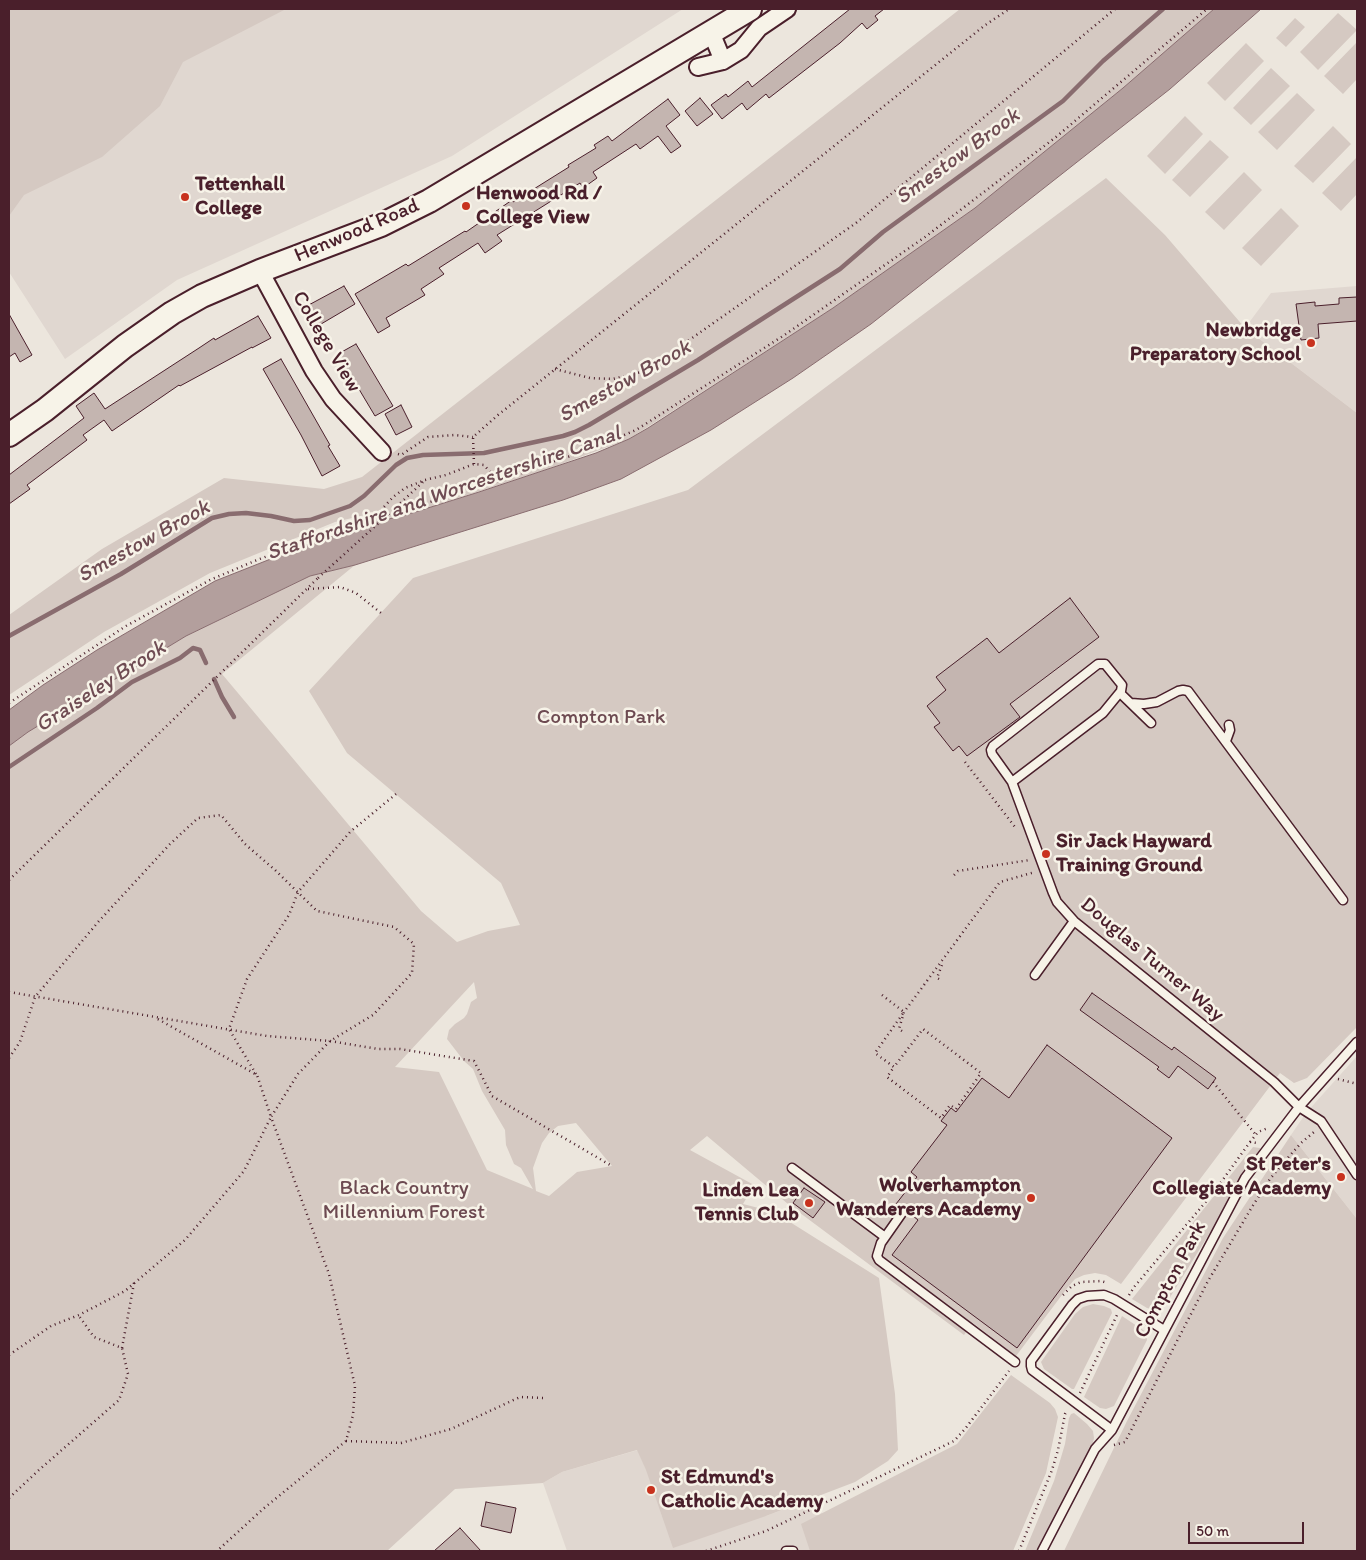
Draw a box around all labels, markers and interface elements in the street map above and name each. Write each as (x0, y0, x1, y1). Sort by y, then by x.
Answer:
water label: Smestow Brook (891, 103, 1025, 211)
place label: Tettenhall College (195, 172, 285, 222)
place label: Henwood Rd / College View (476, 181, 602, 231)
marker: Tettenhall College (179, 191, 191, 203)
street label: Henwood Road (291, 193, 423, 269)
marker: Henwood Rd / College View (460, 200, 472, 212)
street label: College View (286, 287, 366, 397)
place label: Newbridge Preparatory School (1130, 318, 1301, 368)
water label: Smestow Brook (554, 335, 696, 429)
marker: Newbridge Preparatory School (1305, 337, 1317, 349)
water label: Staffordshire and Worcestershire Canal (264, 421, 624, 567)
water label: Smestow Brook (73, 495, 215, 589)
water label: Graiseley Brook (31, 635, 171, 739)
park label: Compton Park (537, 705, 665, 731)
place label: Sir Jack Hayward Training Ground (1056, 829, 1212, 879)
marker: Sir Jack Hayward Training Ground (1040, 848, 1052, 860)
street label: Douglas Turner Way (1075, 892, 1229, 1028)
place label: St Peter's Collegiate Academy (1152, 1152, 1331, 1202)
marker: St Peter's Collegiate Academy (1335, 1171, 1347, 1183)
place label: Wolverhampton Wanderers Academy (836, 1173, 1021, 1223)
park label: Black Country Millennium Forest (323, 1176, 485, 1226)
place label: Linden Lea Tennis Club (695, 1178, 799, 1228)
marker: Wolverhampton Wanderers Academy (1025, 1192, 1037, 1204)
marker: Linden Lea Tennis Club (803, 1197, 815, 1209)
street label: Compton Park (1130, 1217, 1212, 1343)
place label: St Edmund's Catholic Academy (661, 1465, 823, 1515)
marker: St Edmund's Catholic Academy (645, 1484, 657, 1496)
scale bar (1191, 1512, 1307, 1544)
text: 50 m (1196, 1522, 1229, 1540)

